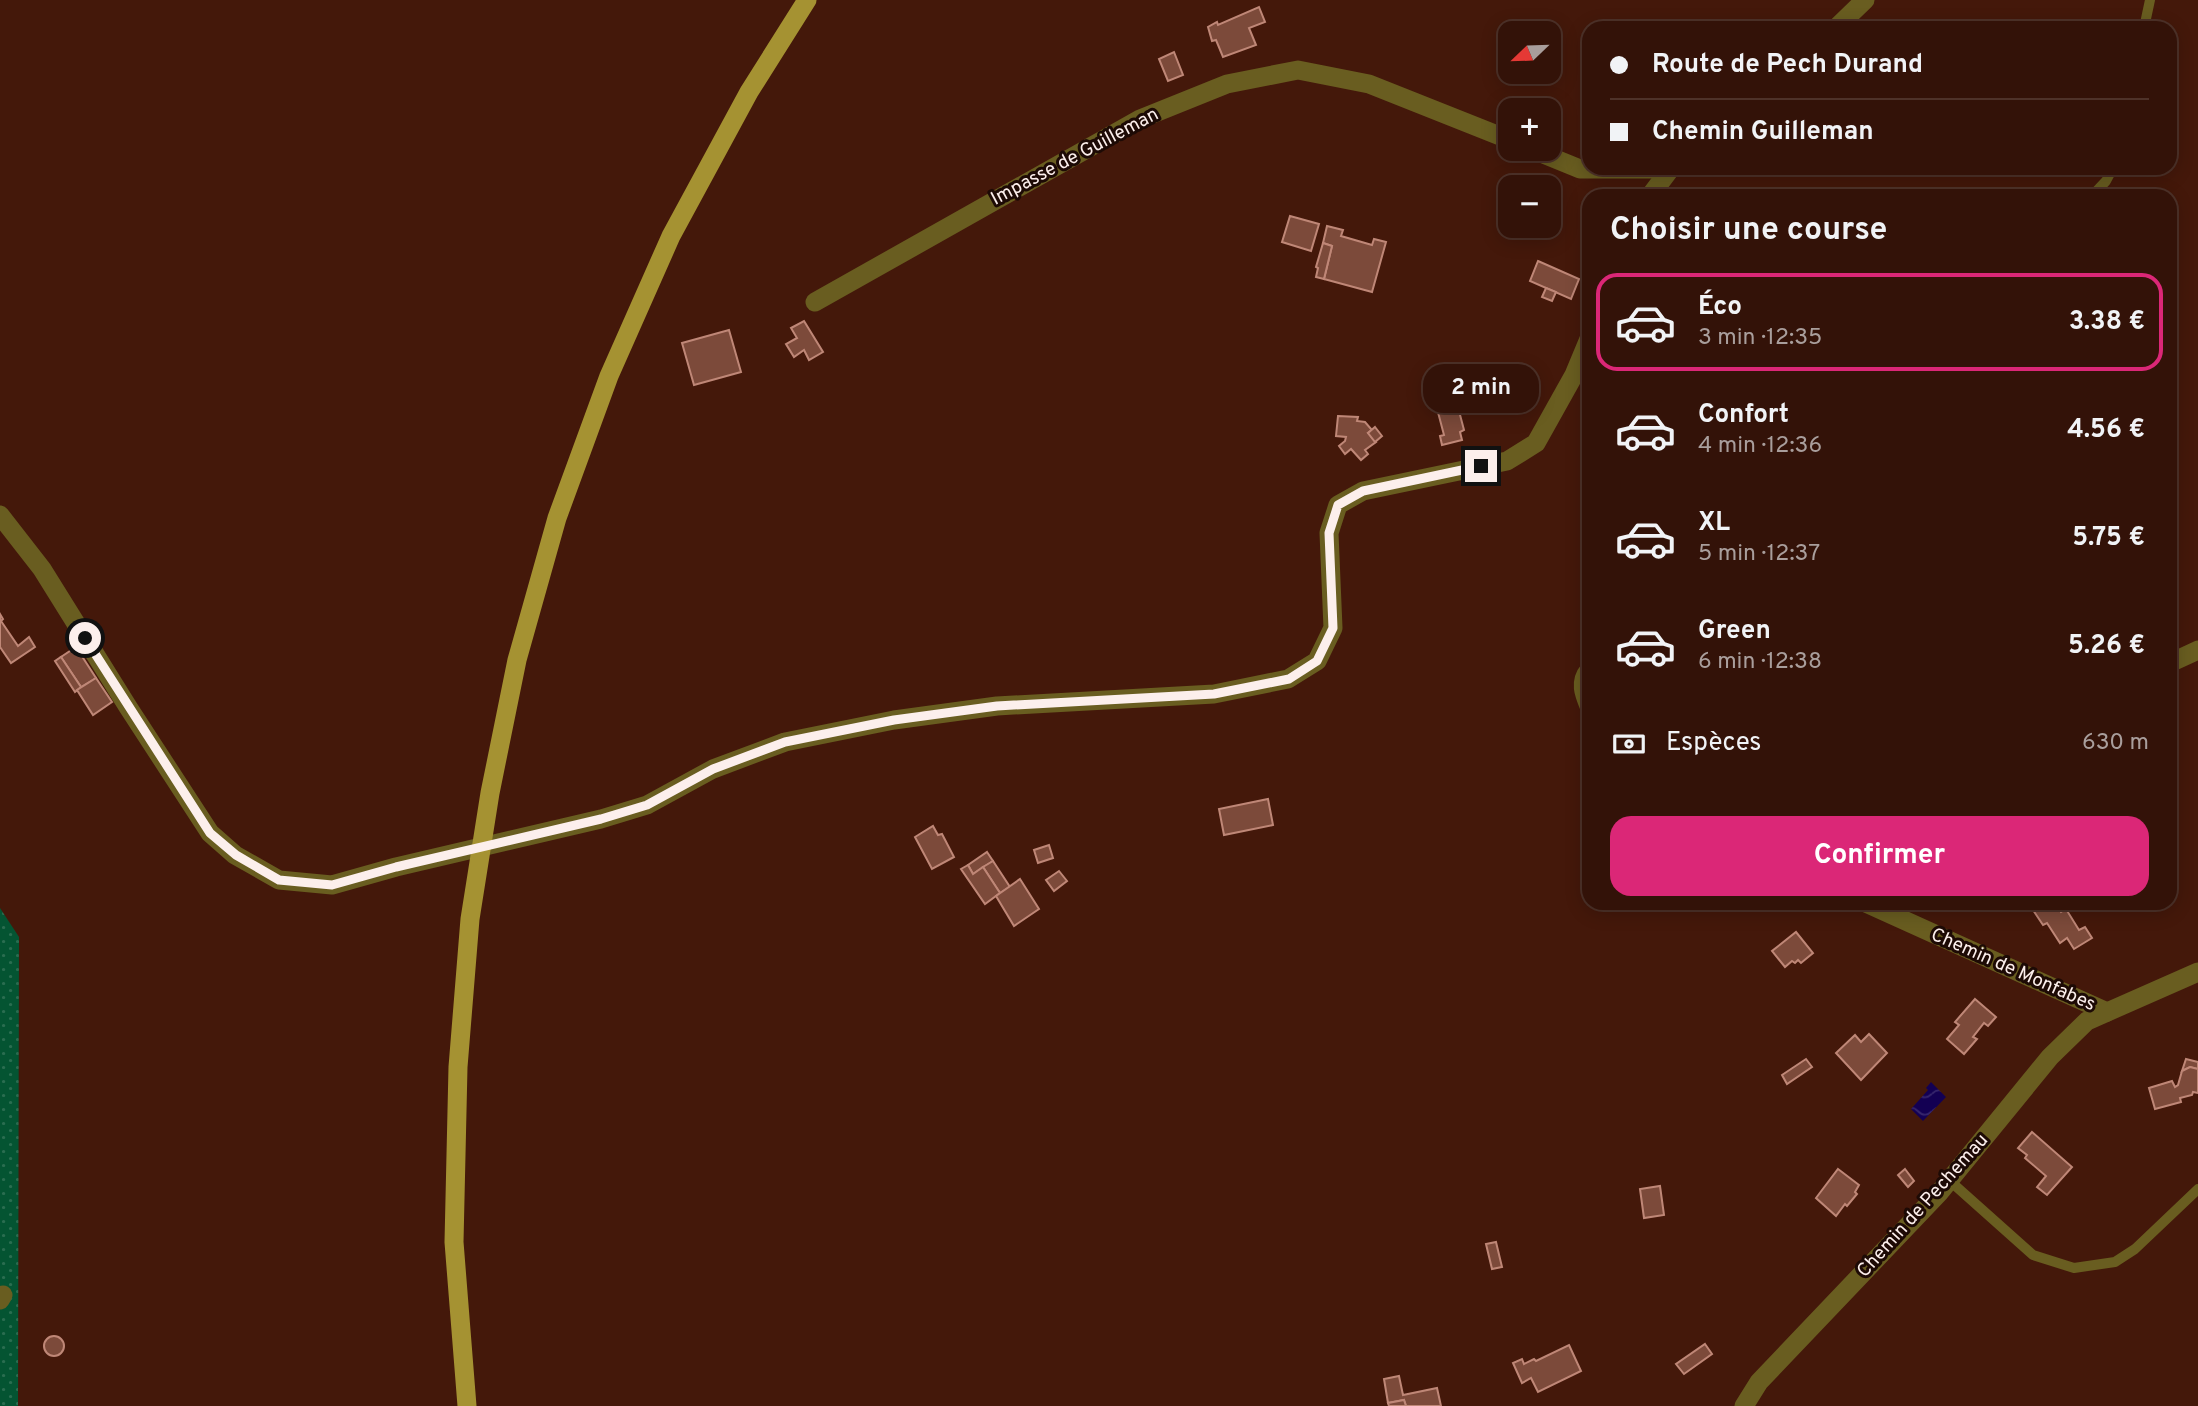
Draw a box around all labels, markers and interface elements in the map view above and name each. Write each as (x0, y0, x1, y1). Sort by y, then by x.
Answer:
north arrow (1498, 21, 1561, 84)
map controls (1498, 21, 1561, 238)
text: Route de Pech Durand (1652, 49, 1923, 82)
button: + (1498, 98, 1561, 161)
street label: Impasse de Guilleman (987, 103, 1163, 211)
text: Chemin Guilleman (1652, 116, 1874, 149)
button: − (1498, 175, 1561, 238)
text: Choisir une course (1610, 211, 1887, 251)
icon: car (1614, 291, 1677, 354)
text: Éco (1698, 291, 1742, 324)
text: 3.38 € (2069, 306, 2145, 339)
text: 3 min · 12:35 (1698, 324, 1822, 353)
callout: 2 min (1423, 364, 1539, 414)
text: 2 min (1451, 374, 1511, 403)
icon: car (1614, 399, 1677, 462)
text: Confort (1698, 399, 1789, 432)
text: 4.56 € (2067, 414, 2145, 447)
text: 4 min · 12:36 (1698, 432, 1822, 461)
route end (1465, 450, 1497, 482)
icon: car (1614, 507, 1677, 570)
text: XL (1698, 507, 1730, 540)
text: 5.75 € (2072, 522, 2145, 555)
text: 5 min · 12:37 (1698, 540, 1820, 569)
icon: car (1614, 615, 1677, 678)
text: Green (1698, 615, 1771, 648)
route start (69, 622, 101, 654)
text: 5.26 € (2068, 630, 2145, 663)
text: 6 min · 12:38 (1698, 648, 1822, 677)
icon: cash (1610, 725, 1648, 763)
text: Espèces (1666, 727, 1762, 760)
text: 630 m (2082, 729, 2149, 758)
button: Confirmer (1610, 816, 2149, 896)
street label: Chemin de Monfabes (1927, 923, 2099, 1017)
street label: Chemin de Pechemau (1852, 1129, 1994, 1283)

